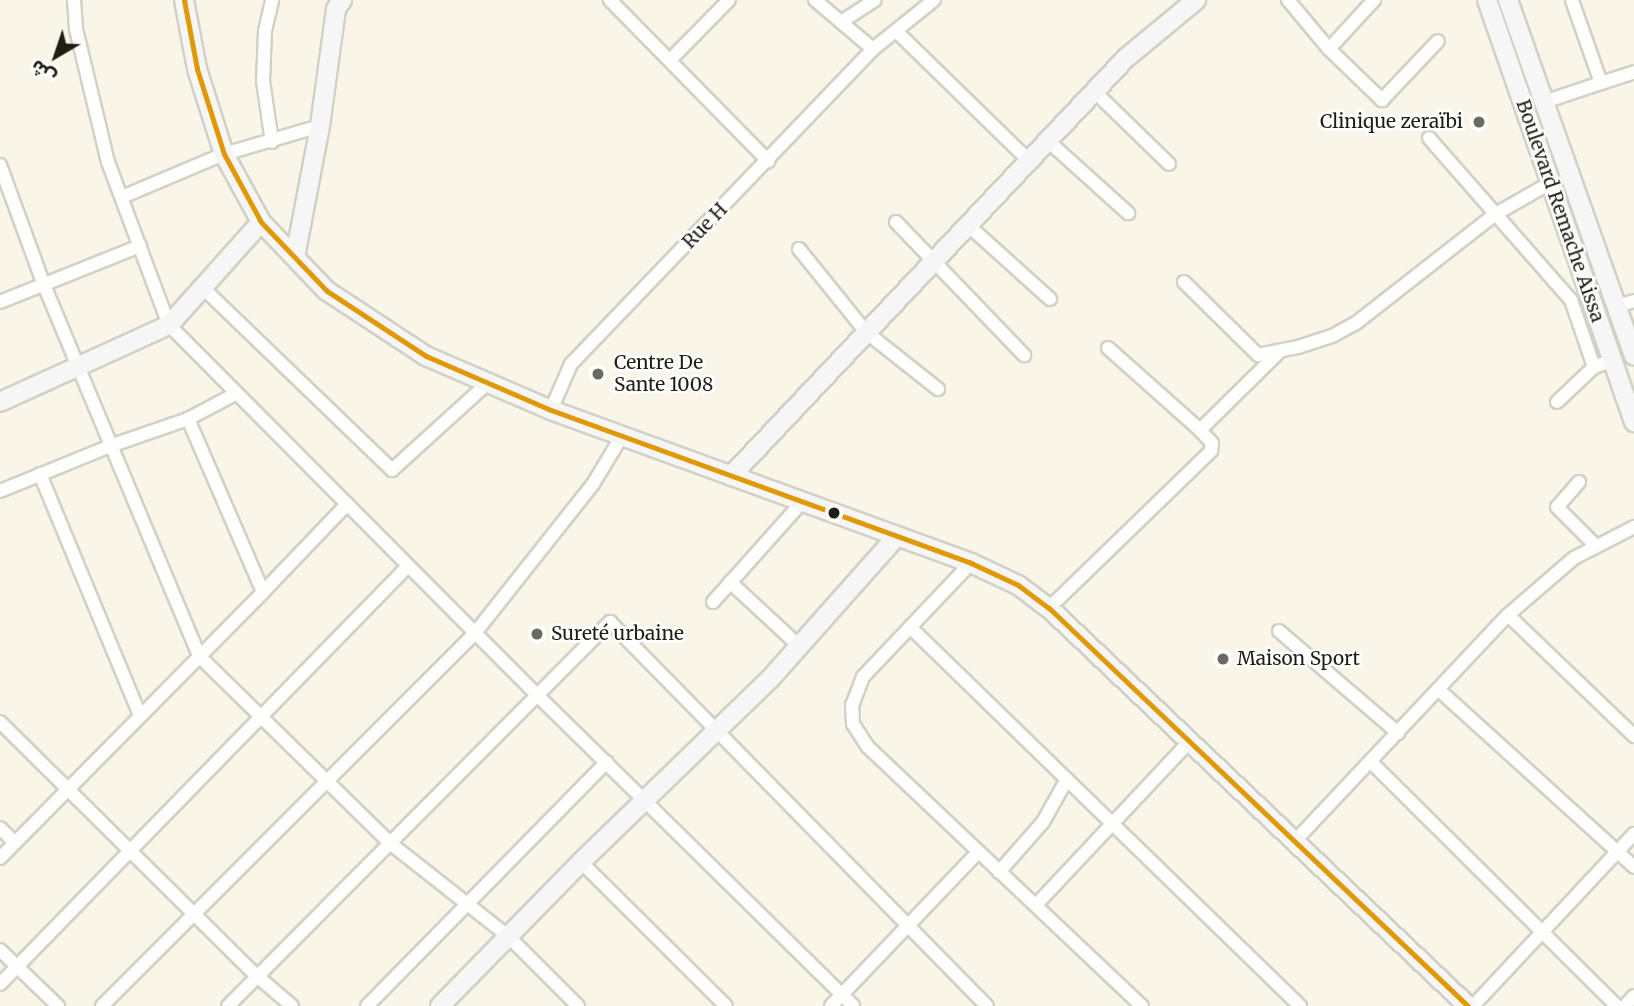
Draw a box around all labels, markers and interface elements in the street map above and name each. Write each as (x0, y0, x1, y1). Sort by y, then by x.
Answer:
north arrow (21, 21, 91, 91)
text: ش (25, 55, 60, 90)
street label: Boulevard Remache Aissa (1511, 97, 1609, 325)
place label: Clinique zeraïbi (1320, 111, 1463, 133)
marker: Clinique zeraïbi (1469, 112, 1489, 132)
street label: Rue H (678, 198, 732, 254)
place label: Centre De Sante 1008 (614, 352, 713, 396)
marker: Centre De Sante 1008 (588, 364, 608, 384)
unlabelled marker (827, 506, 841, 520)
place label: Sureté urbaine (551, 623, 684, 645)
marker: Sureté urbaine (529, 626, 545, 642)
place label: Maison Sport (1237, 648, 1360, 670)
marker: Maison Sport (1215, 651, 1231, 667)

